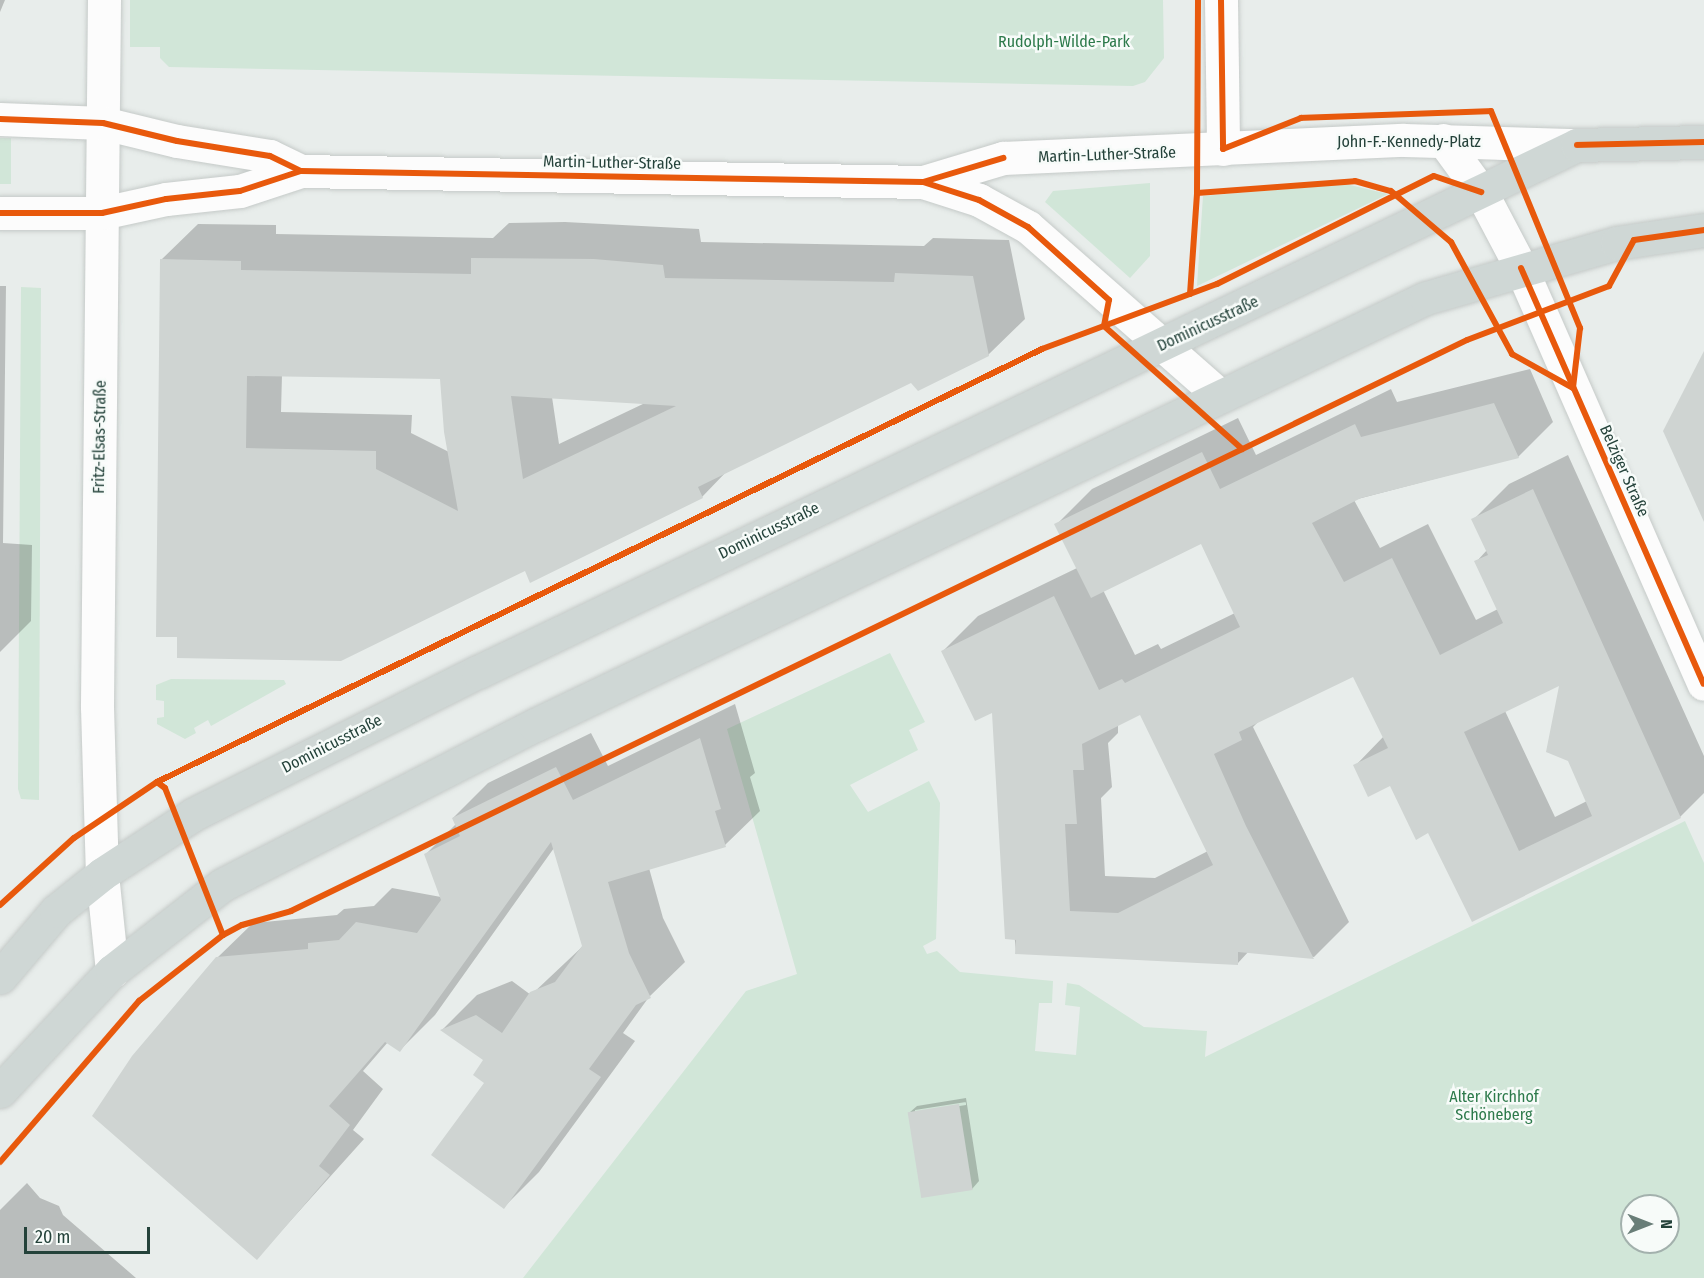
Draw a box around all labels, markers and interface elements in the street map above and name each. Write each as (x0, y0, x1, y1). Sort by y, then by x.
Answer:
park label: Rudolph-Wilde-Park (998, 32, 1130, 52)
street label: John-F.-Kennedy-Platz (1337, 132, 1481, 152)
street label: Martin-Luther-Straße (1038, 143, 1176, 167)
street label: Martin-Luther-Straße (543, 152, 681, 174)
street label: Dominicusstraße (1154, 292, 1262, 356)
street label: Fritz-Elsas-Straße (89, 380, 111, 494)
street label: Belziger Straße (1595, 422, 1653, 520)
street label: Dominicusstraße (715, 498, 823, 564)
street label: Dominicusstraße (279, 711, 385, 777)
park label: Alter Kirchhof Schöneberg (1449, 1087, 1539, 1125)
north arrow (1620, 1194, 1680, 1254)
scale bar (27, 1215, 153, 1253)
text: N (1657, 1219, 1676, 1229)
text: 20 m (35, 1226, 70, 1248)

